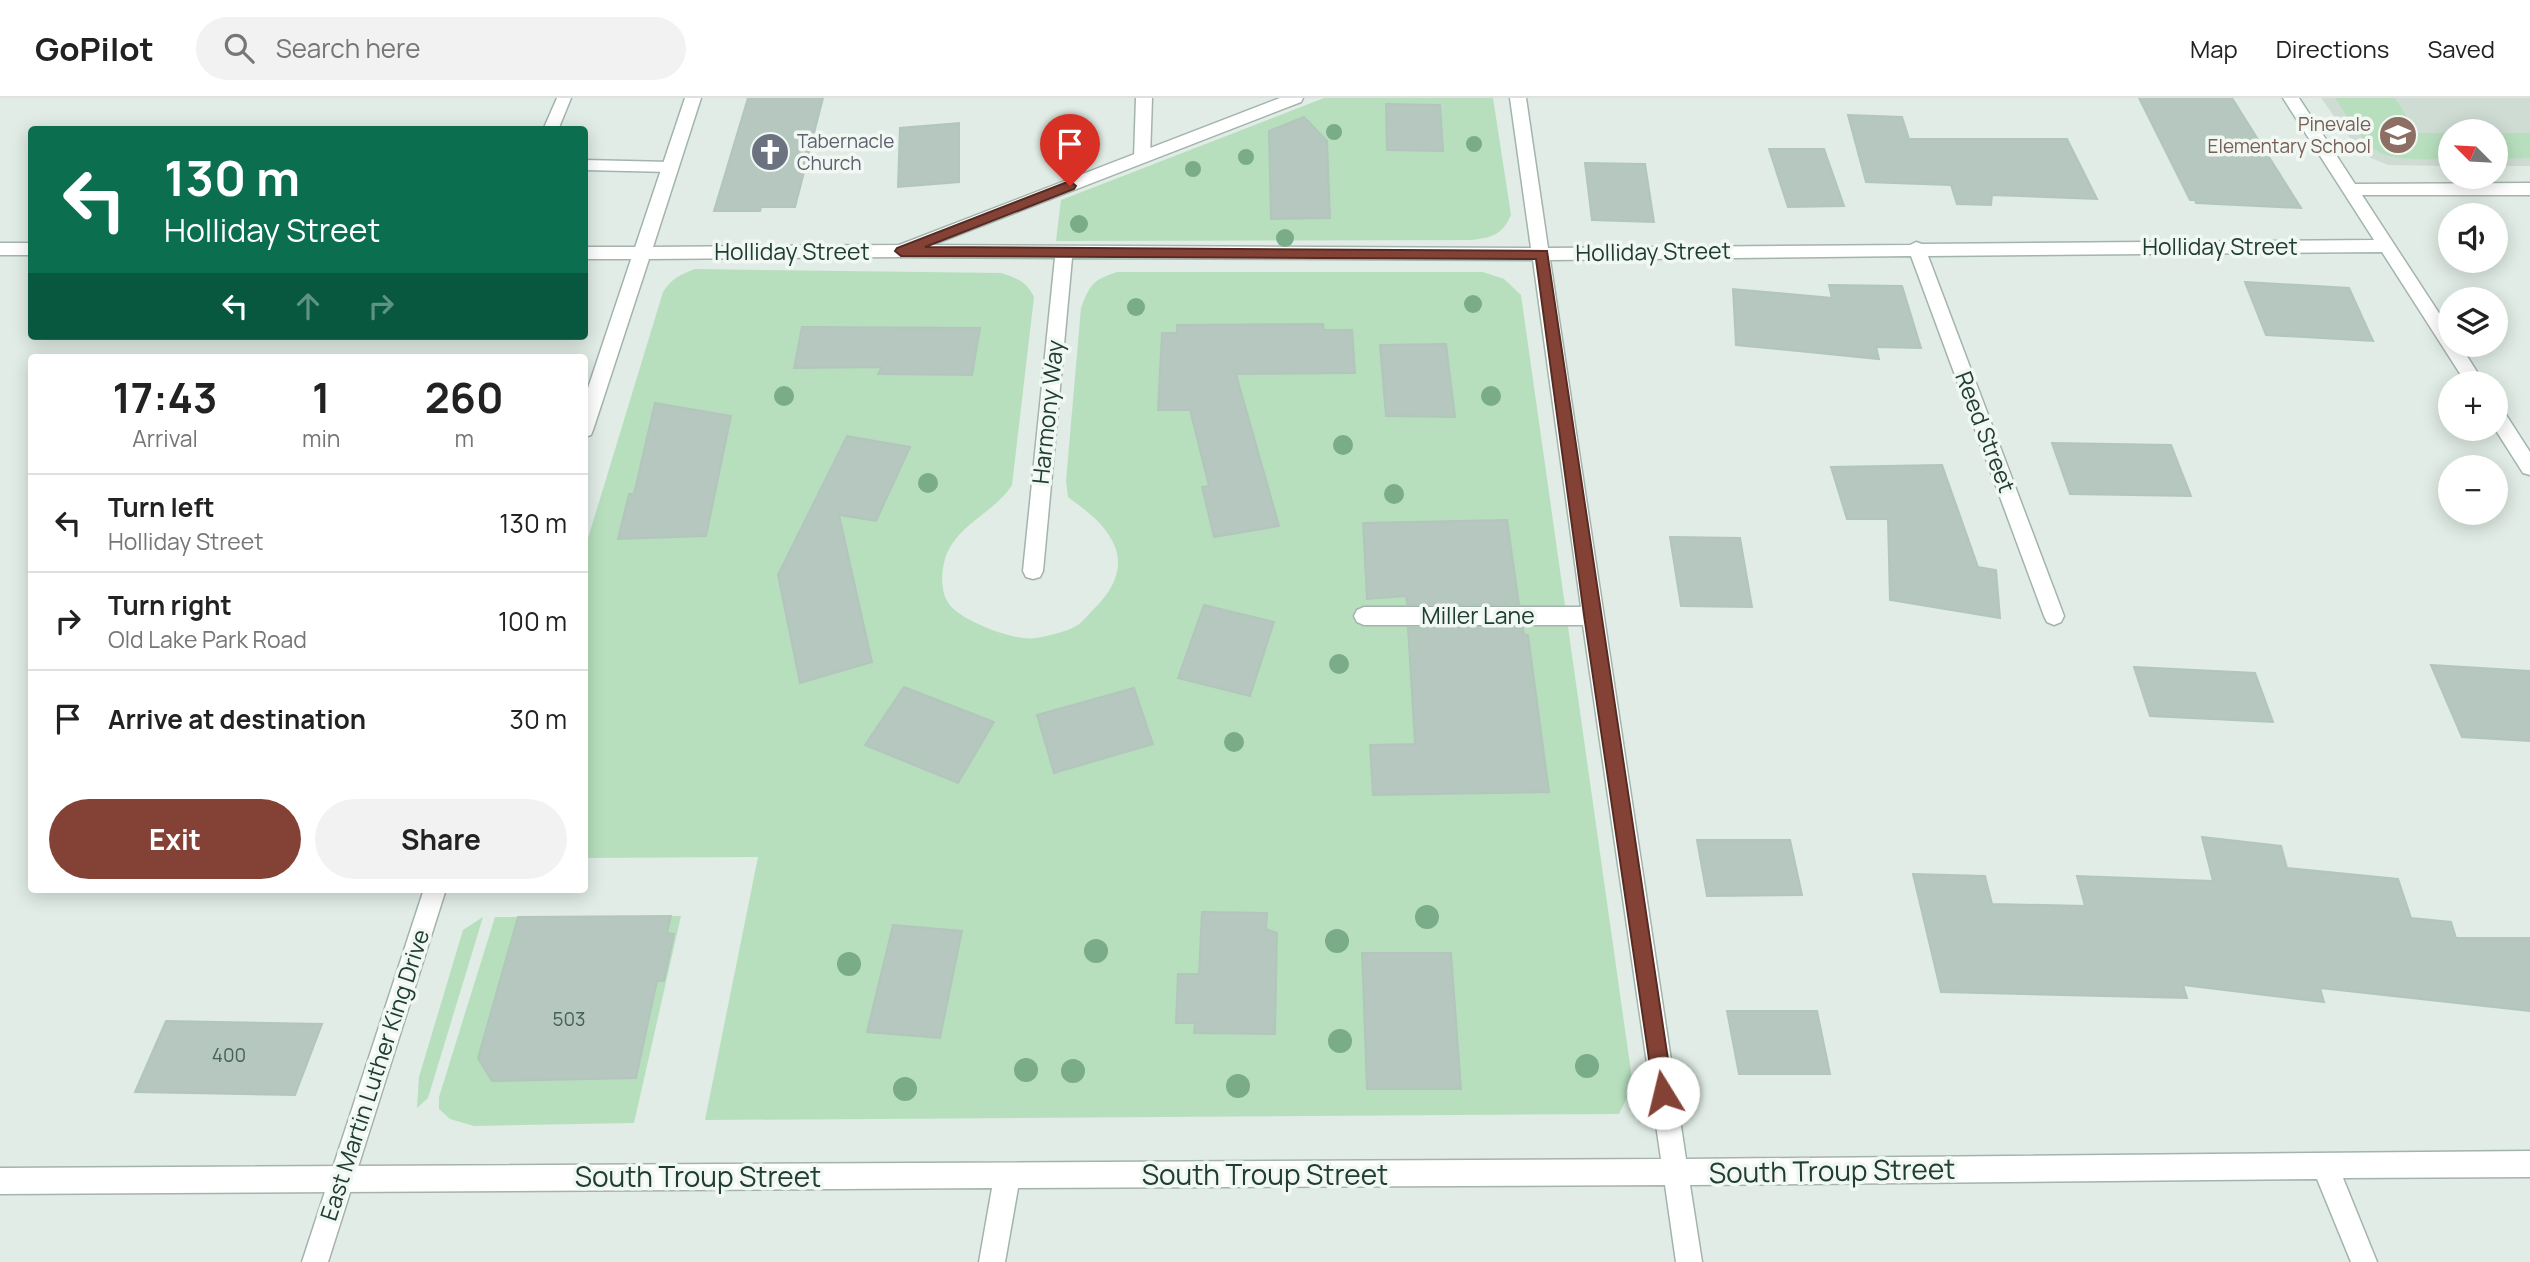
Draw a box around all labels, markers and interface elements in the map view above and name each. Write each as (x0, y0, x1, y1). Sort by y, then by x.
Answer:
search box (196, 17, 686, 80)
text: GoPilot (35, 26, 154, 71)
icon: search (220, 29, 258, 67)
text: Search here (276, 30, 420, 66)
text: Map (2190, 32, 2238, 65)
text: Directions (2276, 32, 2389, 65)
text: Saved (2427, 32, 2495, 65)
place label: Pinevale Elementary School (2208, 111, 2371, 159)
pin (1040, 114, 1100, 186)
school or university icon: Pinevale Elementary School (2377, 114, 2419, 156)
north arrow (2438, 119, 2508, 189)
map controls (2438, 119, 2508, 525)
icon: arrive (1051, 125, 1089, 163)
place label: Tabernacle Church (797, 128, 894, 176)
church icon: Tabernacle Church (749, 131, 791, 173)
text: 130 m (164, 144, 300, 211)
icon: left (49, 154, 140, 245)
button: sound (2438, 203, 2508, 273)
text: Holliday Street (164, 208, 380, 252)
street label: Holliday Street (2142, 230, 2298, 262)
street label: Holliday Street (1575, 234, 1731, 268)
street label: Holliday Street (714, 235, 870, 267)
icon: left (216, 287, 254, 325)
icon: ahead (289, 287, 327, 325)
icon: right (362, 287, 400, 325)
button: layers (2438, 287, 2508, 357)
street label: Harmony Way (1024, 338, 1070, 485)
street label: Reed Street (1948, 367, 2024, 497)
text: 17:43 (112, 368, 218, 426)
text: 1 (312, 368, 330, 426)
text: 260 (425, 368, 504, 426)
button: + (2438, 371, 2508, 441)
text: Arrival (132, 422, 198, 454)
text: min (302, 422, 340, 454)
text: m (454, 422, 474, 454)
button: − (2438, 455, 2508, 525)
text: Turn left (108, 489, 215, 525)
icon: left (49, 504, 87, 542)
text: 130 m (499, 505, 567, 541)
text: Holliday Street (108, 525, 263, 557)
text: Turn right (108, 587, 232, 623)
street label: Miller Lane (1421, 599, 1535, 631)
icon: right (49, 602, 87, 640)
text: 100 m (498, 603, 567, 639)
text: Old Lake Park Road (108, 623, 307, 655)
icon: arrive (49, 700, 87, 738)
text: Arrive at destination (108, 701, 366, 737)
text: 30 m (510, 701, 567, 737)
button: Exit (49, 799, 301, 879)
button: Share (315, 799, 567, 879)
street label: East Martin Luther King Drive (312, 925, 436, 1224)
house number: 503 (552, 1006, 586, 1032)
house number: 400 (212, 1042, 246, 1068)
position arrow (1626, 1056, 1700, 1130)
street label: South Troup Street (1708, 1149, 1956, 1191)
street label: South Troup Street (1142, 1155, 1388, 1193)
street label: South Troup Street (575, 1157, 821, 1195)

